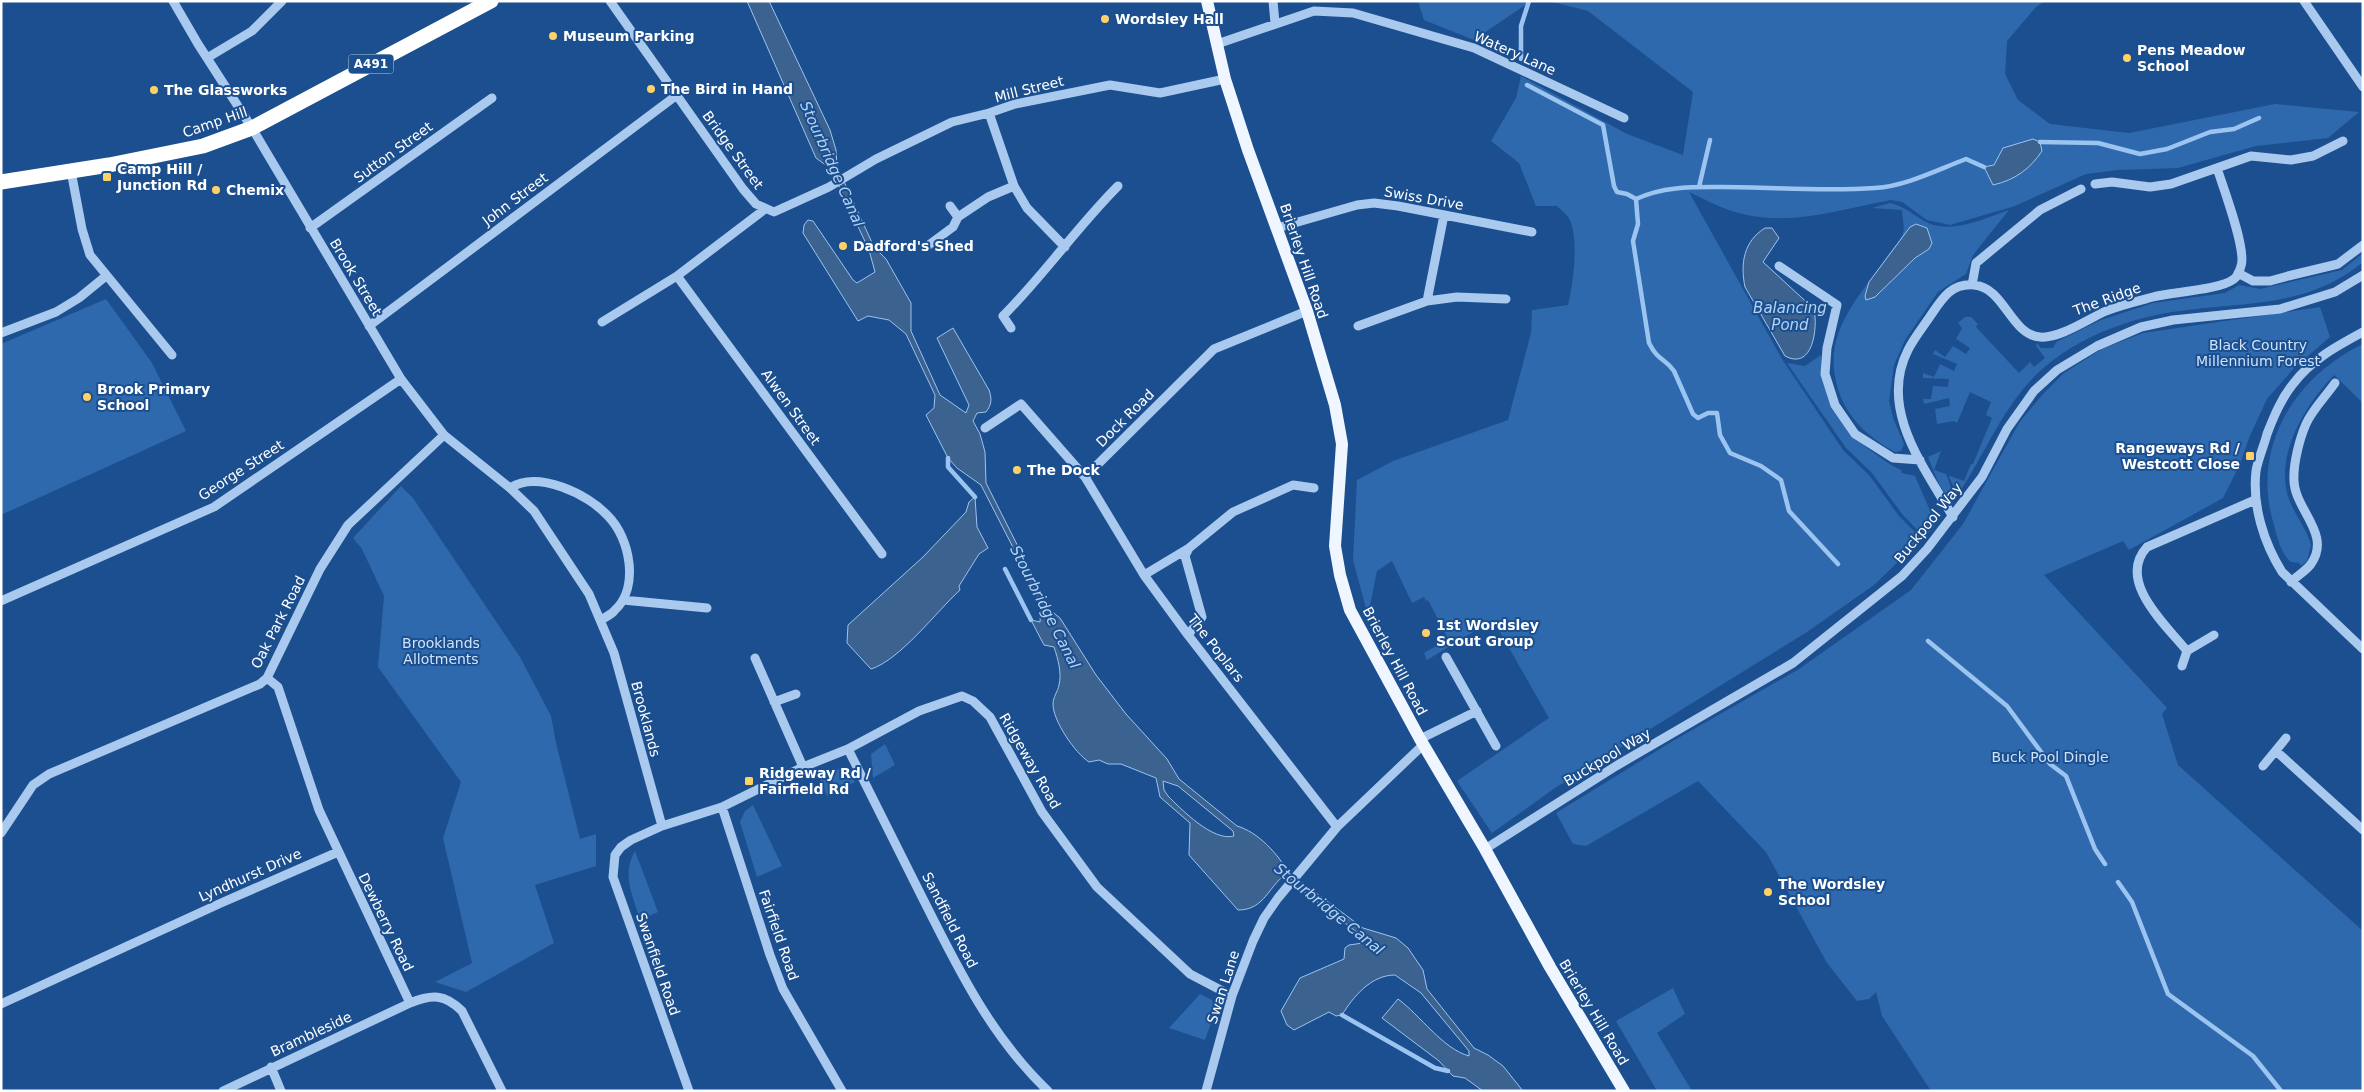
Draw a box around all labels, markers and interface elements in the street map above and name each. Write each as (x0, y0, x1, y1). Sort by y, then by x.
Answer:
place label: Wordsley Hall (1115, 11, 1224, 27)
marker: Wordsley Hall (1099, 13, 1111, 25)
place label: Museum Parking (563, 28, 695, 44)
street label: Watery Lane (1472, 28, 1558, 78)
marker: Museum Parking (547, 30, 559, 42)
place label: Pens Meadow School (2137, 42, 2245, 74)
marker: Pens Meadow School (2121, 52, 2133, 64)
road number: A491 (348, 54, 394, 74)
street label: Mill Street (993, 73, 1066, 105)
place label: The Bird in Hand (661, 81, 793, 97)
place label: The Glassworks (164, 82, 287, 98)
marker: The Bird in Hand (645, 83, 657, 95)
marker: The Glassworks (148, 84, 160, 96)
water label: Stourbridge Canal (796, 98, 868, 230)
street label: Camp Hill (180, 103, 250, 141)
street label: Bridge Street (699, 108, 767, 193)
street label: Sutton Street (351, 118, 436, 186)
place label: Camp Hill / Junction Rd (116, 161, 207, 193)
street label: John Street (478, 169, 551, 229)
marker: Camp Hill / Junction Rd (101, 171, 113, 183)
place label: Chemix (226, 182, 284, 198)
street label: Swiss Drive (1383, 183, 1465, 213)
marker: Chemix (210, 184, 222, 196)
street label: Brierley Hill Road (1277, 201, 1331, 321)
street label: Brook Street (327, 235, 386, 319)
place label: Dadford's Shed (853, 238, 974, 254)
marker: Dadford's Shed (837, 240, 849, 252)
street label: The Ridge (2070, 279, 2143, 319)
water label: Balancing Pond (1753, 299, 1827, 334)
park label: Black Country Millennium Forest (2196, 337, 2320, 369)
street label: Alwen Street (758, 366, 824, 448)
place label: Brook Primary School (97, 381, 210, 413)
street label: Dock Road (1093, 386, 1157, 450)
marker: Brook Primary School (81, 391, 93, 403)
street label: George Street (196, 436, 287, 503)
place label: Rangeways Rd / Westcott Close (2115, 440, 2241, 472)
marker: Rangeways Rd / Westcott Close (2244, 450, 2256, 462)
place label: The Dock (1027, 462, 1100, 478)
marker: The Dock (1011, 464, 1023, 476)
street label: Buckpool Way (1891, 480, 1965, 566)
water label: Stourbridge Canal (1006, 542, 1084, 672)
street label: Oak Park Road (248, 573, 308, 671)
street label: Brierley Hill Road (1360, 604, 1430, 718)
street label: The Poplars (1184, 610, 1247, 685)
place label: 1st Wordsley Scout Group (1436, 617, 1539, 649)
marker: 1st Wordsley Scout Group (1420, 627, 1432, 639)
park label: Brooklands Allotments (402, 635, 480, 667)
street label: Brooklands (628, 679, 664, 759)
street label: Ridgeway Road (996, 710, 1064, 812)
street label: Buckpool Way (1561, 725, 1653, 789)
park label: Buck Pool Dingle (1991, 749, 2109, 765)
place label: Ridgeway Rd / Fairfield Rd (759, 765, 872, 797)
marker: Ridgeway Rd / Fairfield Rd (743, 775, 755, 787)
street label: Lyndhurst Drive (196, 845, 304, 905)
water label: Stourbridge Canal (1271, 859, 1388, 959)
street label: Dewberry Road (355, 870, 417, 974)
street label: Sandfield Road (919, 870, 981, 970)
place label: The Wordsley School (1778, 876, 1885, 908)
marker: The Wordsley School (1762, 886, 1774, 898)
street label: Fairfield Road (756, 888, 802, 982)
street label: Swanfield Road (633, 911, 683, 1017)
street label: Swan Lane (1204, 948, 1242, 1026)
street label: Brierley Hill Road (1556, 956, 1632, 1068)
street label: Brambleside (268, 1008, 354, 1060)

